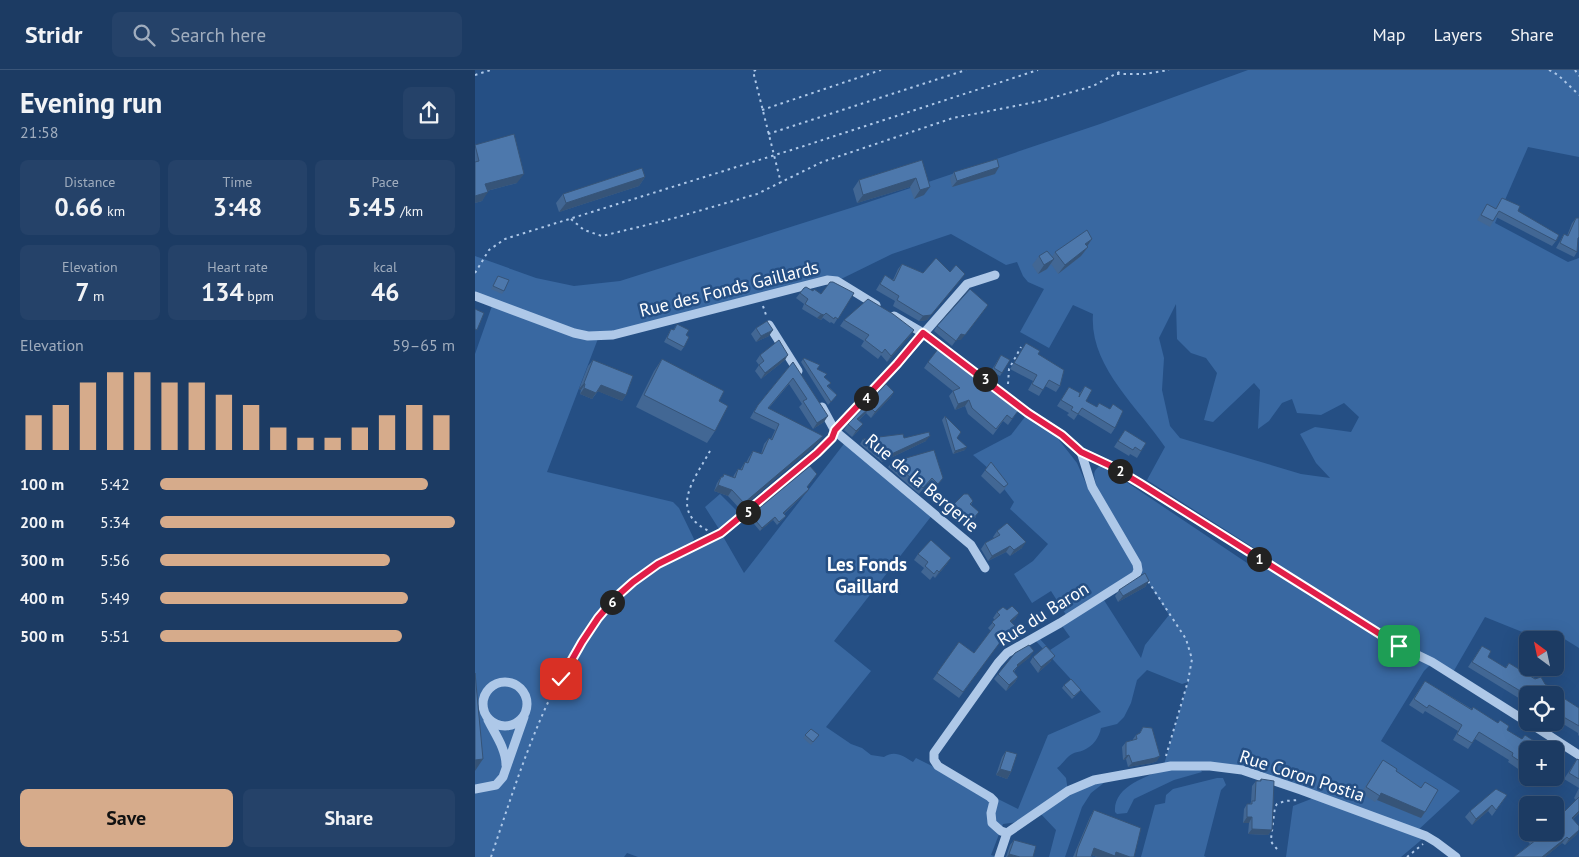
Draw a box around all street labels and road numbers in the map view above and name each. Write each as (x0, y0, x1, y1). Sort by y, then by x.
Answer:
street label: Rue des Fonds Gaillards (637, 255, 821, 322)
street label: Rue de la Bergerie (861, 428, 984, 537)
street label: Rue du Baron (993, 576, 1093, 651)
street label: Rue Coron Postia (1237, 744, 1368, 807)

